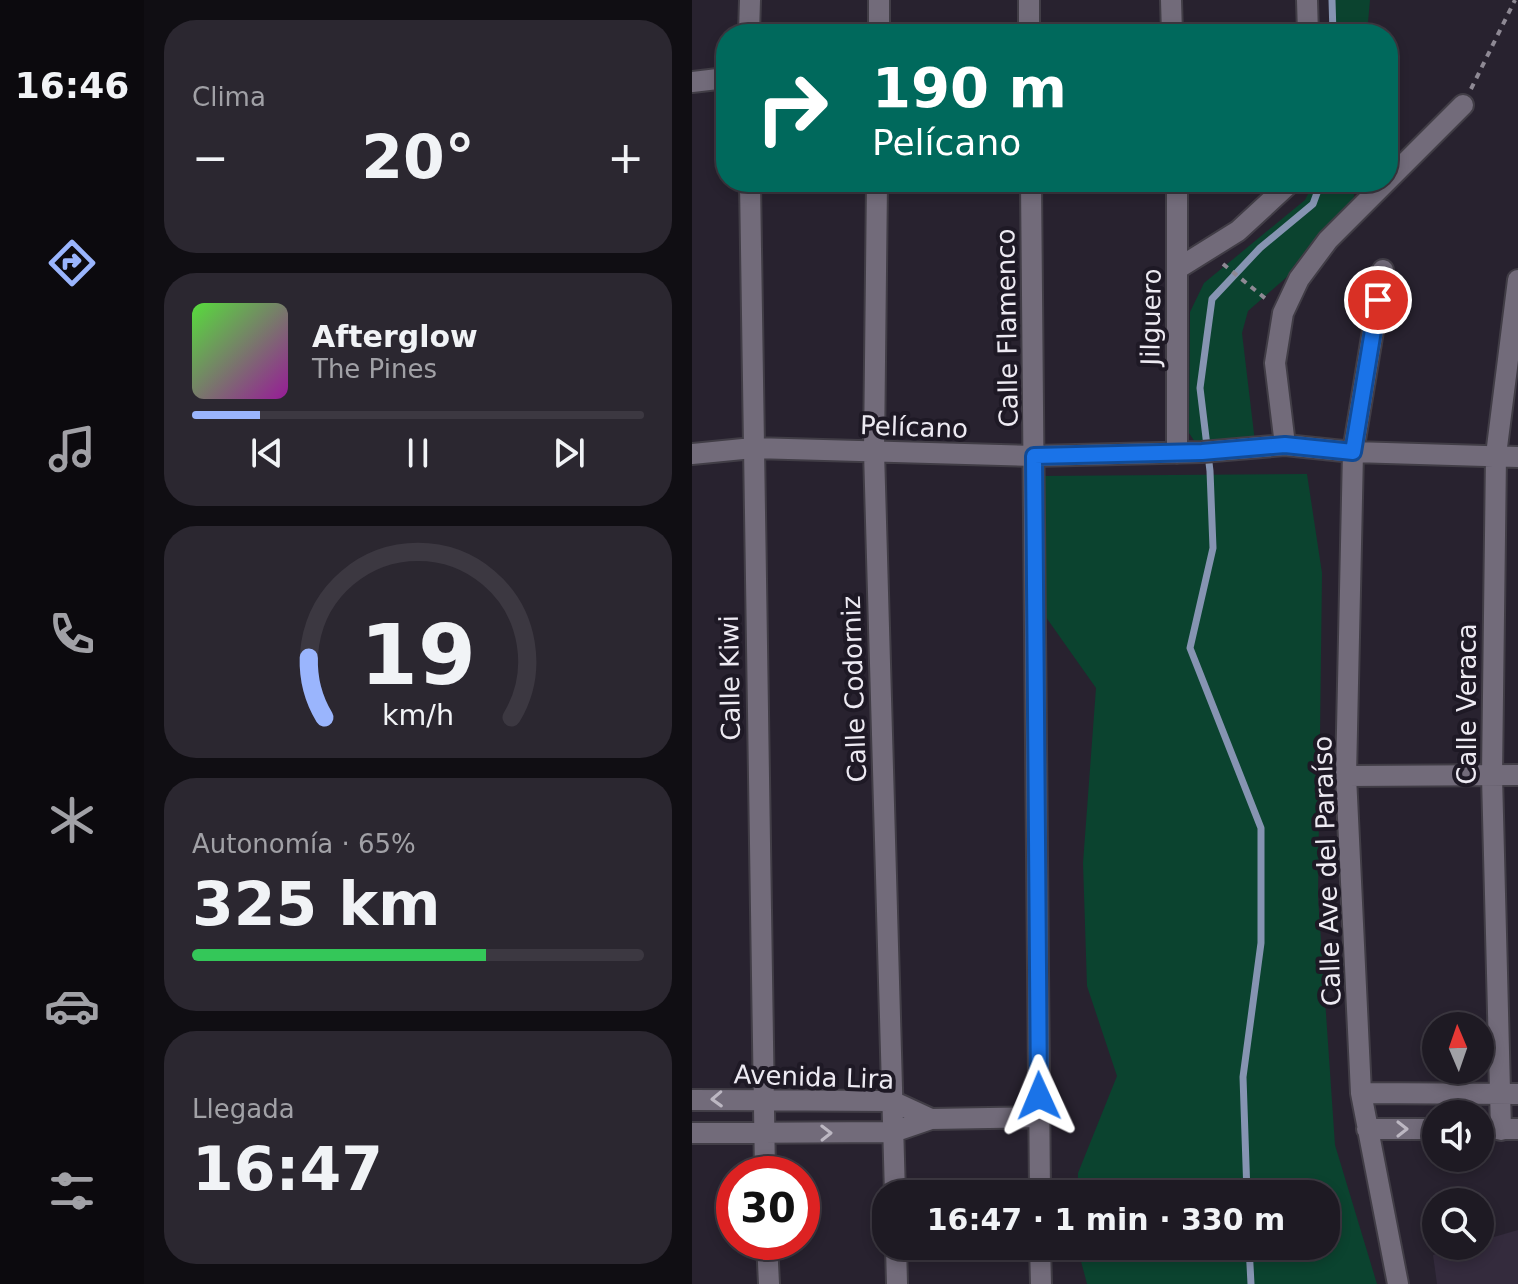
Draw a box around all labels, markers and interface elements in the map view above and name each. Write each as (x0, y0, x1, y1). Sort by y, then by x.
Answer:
text: 190 m (872, 55, 1067, 120)
icon: right (740, 56, 844, 160)
text: 16:46 (15, 65, 129, 106)
text: Clima (192, 82, 266, 112)
text: 20° (361, 122, 475, 192)
text: Pelícano (872, 122, 1021, 163)
text: − (192, 132, 229, 183)
text: + (607, 132, 644, 183)
street label: Calle Flamenco (990, 228, 1024, 428)
icon: directions (44, 235, 100, 291)
pin (1344, 266, 1412, 334)
street label: Jilguero (1135, 268, 1167, 368)
icon: arrive (1356, 278, 1400, 322)
text: Afterglow (312, 319, 478, 354)
text: The Pines (312, 354, 437, 384)
street label: Pelícano (860, 410, 968, 444)
icon: music (44, 421, 100, 477)
icon: previous (245, 431, 289, 475)
icon: pause (396, 431, 440, 475)
icon: next (547, 431, 591, 475)
street label: Calle Codorniz (836, 595, 872, 783)
icon: phone (44, 606, 100, 662)
text: 19 (360, 607, 476, 704)
street label: Calle Kiwi (714, 615, 746, 741)
street label: Calle Veraca (1452, 623, 1482, 785)
text: km/h (382, 698, 454, 732)
street label: Calle Ave del Paraíso (1307, 735, 1347, 1007)
icon: climate (44, 792, 100, 848)
text: Autonomía · 65% (192, 829, 416, 859)
text: 325 km (192, 869, 441, 939)
icon: car (44, 978, 100, 1034)
north arrow (1422, 1012, 1494, 1084)
map controls (1422, 1012, 1494, 1260)
position arrow (997, 1054, 1081, 1138)
street label: Avenida Lira (733, 1059, 895, 1095)
one-way arrow (710, 1090, 723, 1107)
text: Llegada (192, 1094, 295, 1124)
button: sound (1422, 1100, 1494, 1172)
one-way arrow (1396, 1120, 1409, 1138)
one-way arrow (820, 1124, 833, 1142)
text: 16:47 (192, 1134, 383, 1204)
speed limit sign: 30 (716, 1156, 820, 1260)
icon: filters (44, 1163, 100, 1219)
button: search (1422, 1188, 1494, 1260)
text: 16:47 · 1 min · 330 m (927, 1202, 1285, 1237)

